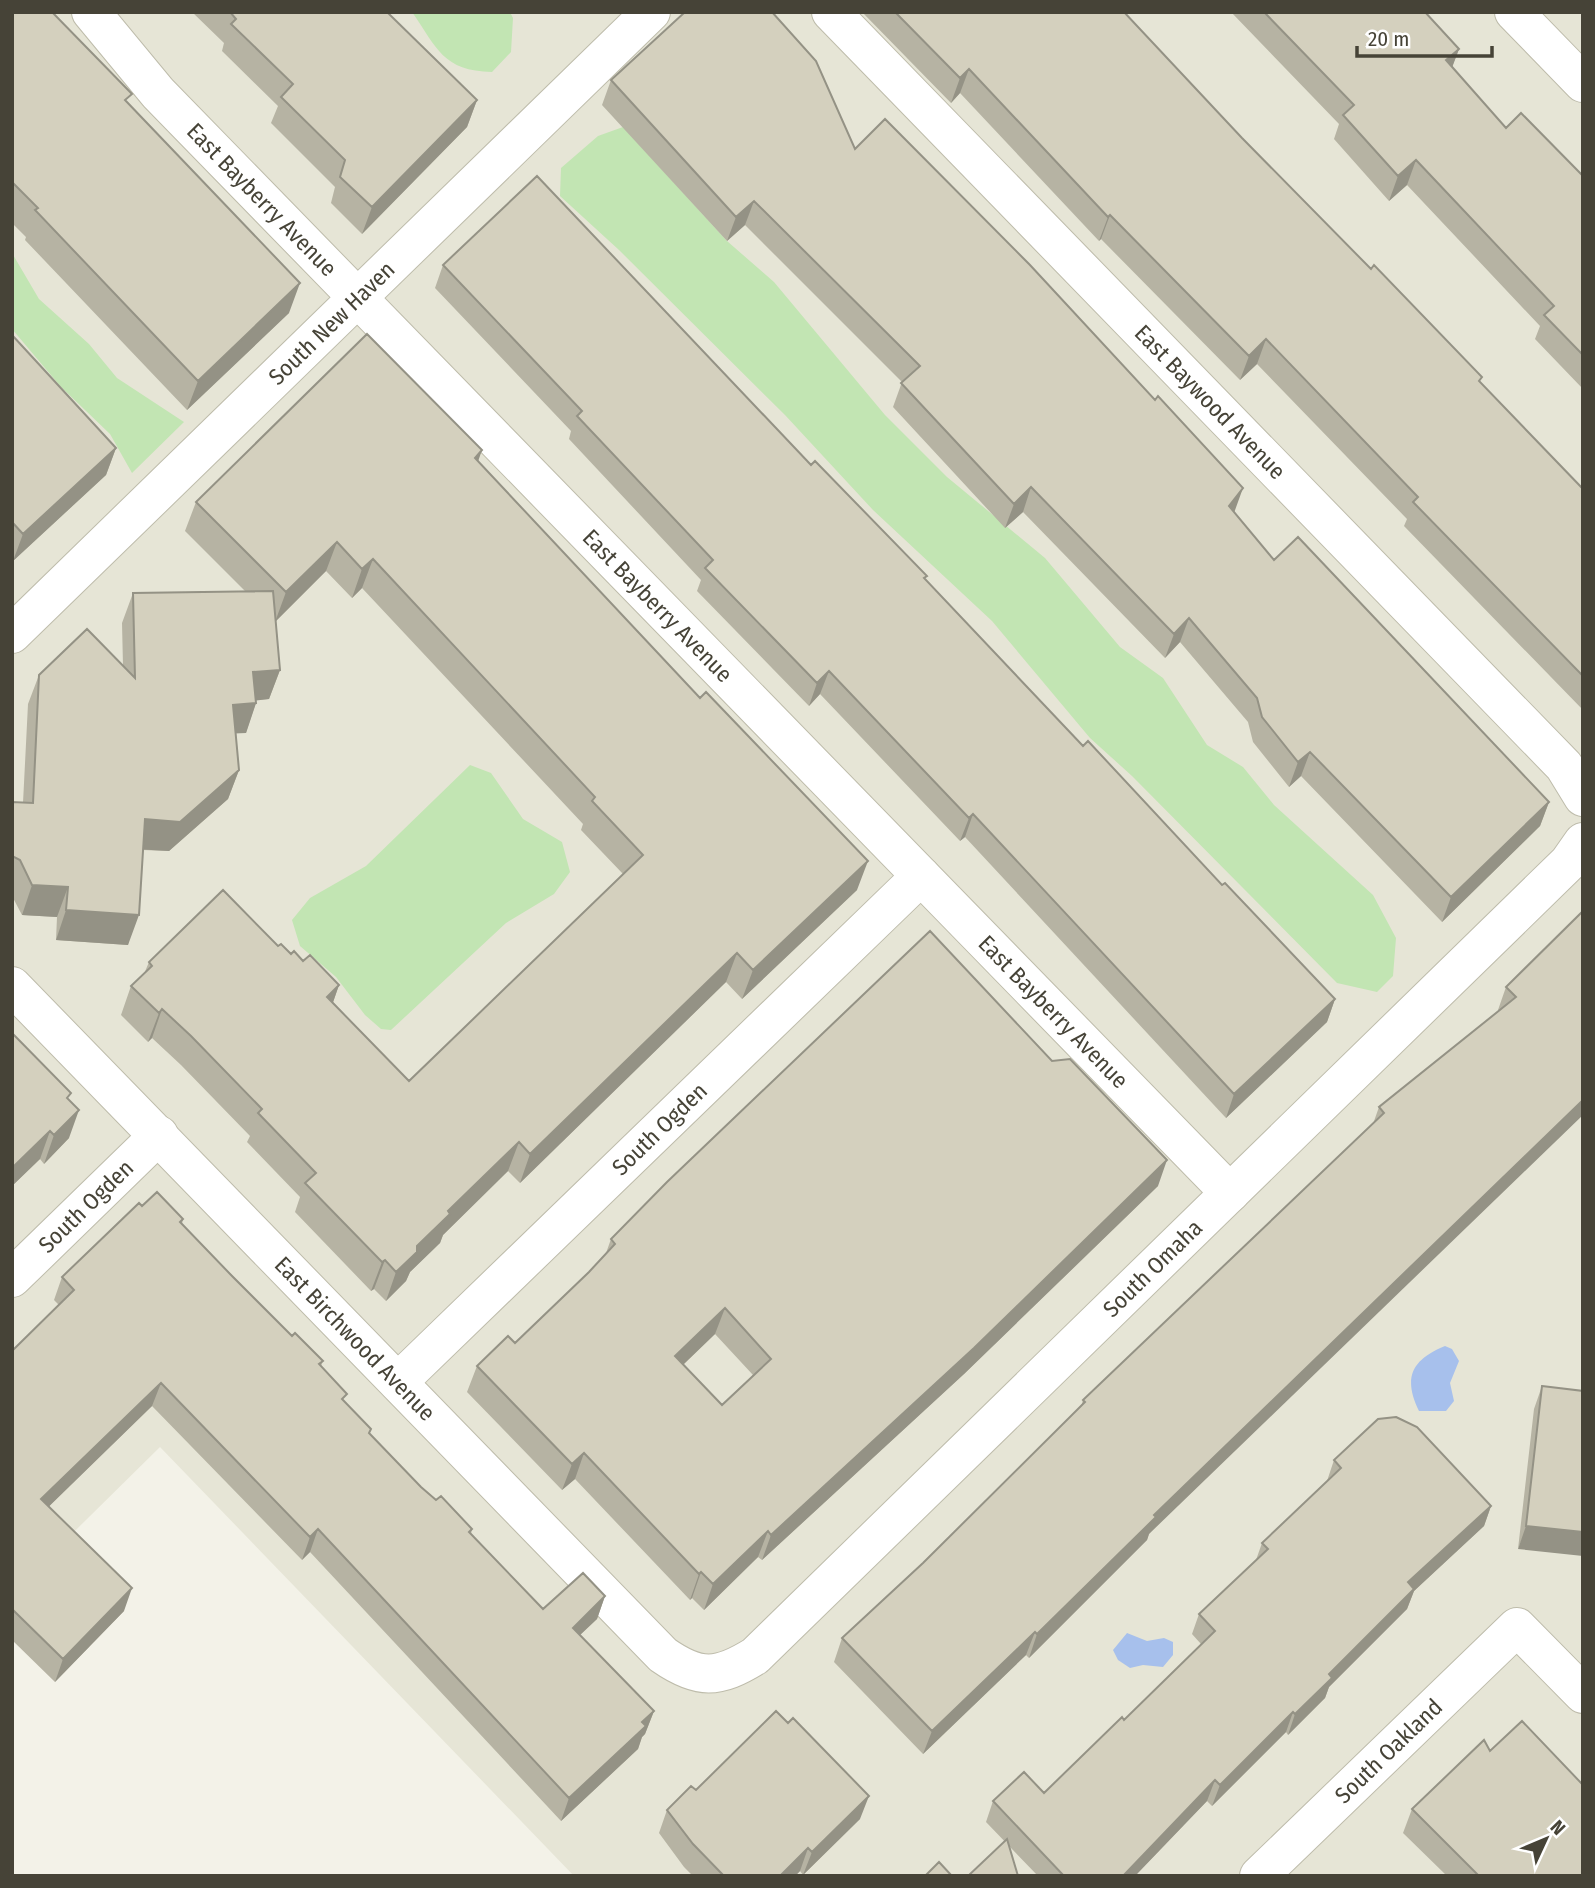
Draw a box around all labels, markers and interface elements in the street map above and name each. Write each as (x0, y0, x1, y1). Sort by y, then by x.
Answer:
scale bar (1357, 14, 1492, 58)
text: 20 m (1368, 26, 1409, 52)
street label: East Bayberry Avenue (181, 117, 343, 282)
street label: South New Haven (263, 255, 400, 390)
street label: East Baywood Avenue (1129, 319, 1291, 485)
street label: East Bayberry Avenue (577, 523, 738, 688)
street label: East Bayberry Avenue (973, 929, 1134, 1094)
street label: South Ogden (606, 1077, 713, 1181)
street label: South Ogden (33, 1154, 139, 1259)
street label: South Omaha (1097, 1214, 1208, 1323)
street label: East Birchwood Avenue (269, 1251, 441, 1427)
street label: South Oakland (1329, 1693, 1448, 1809)
north arrow (1511, 1804, 1581, 1874)
text: N (1546, 1815, 1570, 1840)

